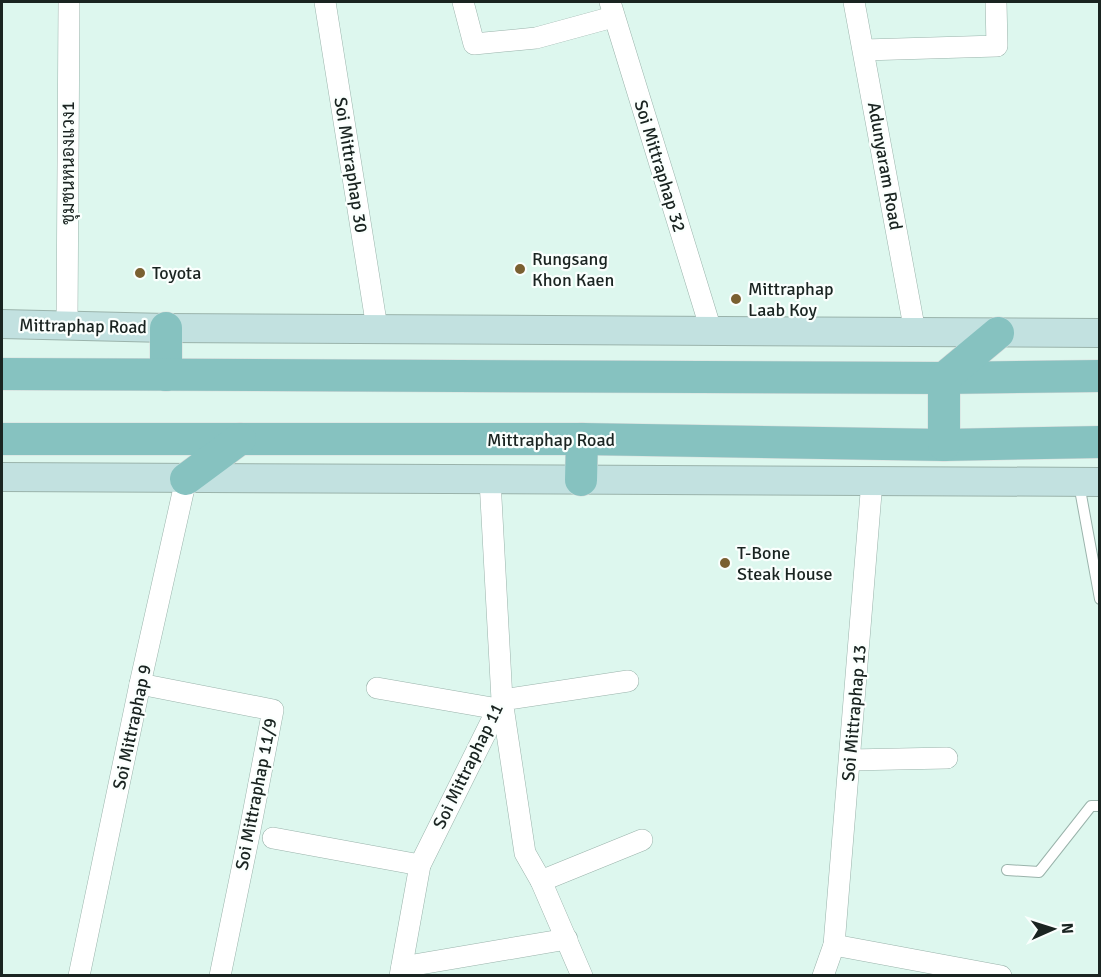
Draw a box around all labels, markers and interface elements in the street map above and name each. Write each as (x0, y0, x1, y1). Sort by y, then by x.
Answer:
street label: Soi Mittraphap 30 (329, 96, 373, 234)
street label: Soi Mittraphap 32 (629, 97, 691, 235)
street label: Adunyaram Road (863, 100, 907, 232)
street label: ชุมชนหนองแวง1 (57, 101, 80, 225)
place label: Rungsang Khon Kaen (532, 248, 614, 291)
place label: Toyota (152, 262, 201, 284)
marker: Rungsang Khon Kaen (513, 262, 527, 276)
marker: Toyota (133, 266, 147, 280)
place label: Mittraphap Laab Koy (748, 278, 834, 321)
marker: Mittraphap Laab Koy (729, 292, 743, 306)
street label: Mittraphap Road (19, 314, 147, 338)
street label: Mittraphap Road (487, 429, 615, 451)
place label: T-Bone Steak House (737, 542, 833, 585)
marker: T-Bone Steak House (718, 556, 732, 570)
street label: Soi Mittraphap 13 (837, 644, 871, 782)
street label: Soi Mittraphap 9 (108, 662, 156, 792)
street label: Soi Mittraphap 11 (428, 700, 508, 832)
street label: Soi Mittraphap 11/9 (230, 716, 282, 872)
north arrow (1023, 899, 1083, 959)
text: N (1057, 922, 1077, 934)

